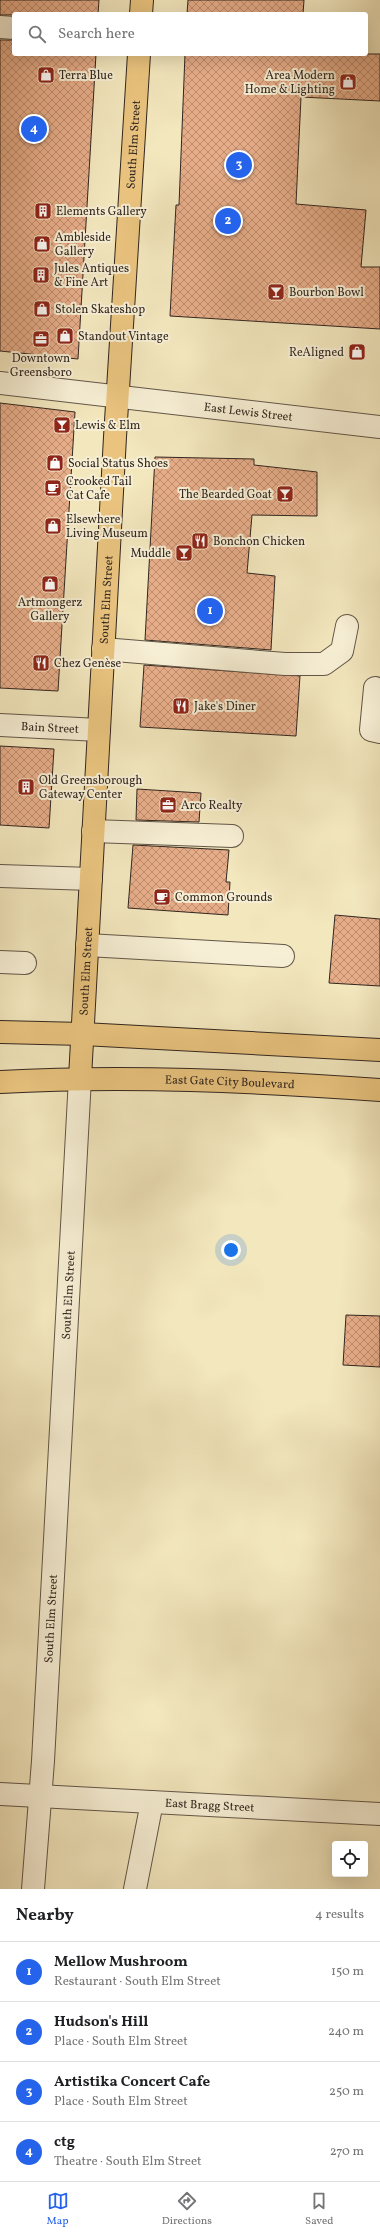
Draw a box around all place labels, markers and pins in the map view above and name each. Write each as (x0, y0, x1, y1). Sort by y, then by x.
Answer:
shop icon: Terra Blue (36, 65, 56, 85)
place label: Terra Blue (59, 68, 113, 84)
place label: Area Modern Home & Lighting (245, 68, 335, 98)
shop icon: Area Modern Home & Lighting (338, 72, 358, 92)
pin: 4 (21, 114, 47, 144)
pin: 3 (226, 150, 252, 180)
building icon: Elements Gallery (33, 201, 53, 221)
place label: Elements Gallery (56, 204, 147, 220)
pin: 2 (215, 206, 241, 236)
place label: Ambleside Gallery (55, 230, 111, 260)
shop icon: Ambleside Gallery (32, 234, 52, 254)
place label: Jules Antiques & Fine Art (54, 261, 129, 291)
building icon: Jules Antiques & Fine Art (31, 265, 51, 285)
bar icon: Bourbon Bowl (266, 282, 286, 302)
place label: Bourbon Bowl (289, 285, 364, 301)
shop icon: Stolen Skateshop (32, 299, 52, 319)
place label: Stolen Skateshop (55, 302, 145, 318)
shop icon: Standout Vintage (55, 326, 75, 346)
office icon: Downtown Greensboro (31, 329, 51, 349)
place label: Standout Vintage (78, 329, 169, 345)
shop icon: ReAligned (347, 342, 367, 362)
place label: ReAligned (289, 345, 344, 361)
place label: Downtown Greensboro (10, 351, 72, 381)
bar icon: Lewis & Elm (52, 415, 72, 435)
place label: Lewis & Elm (75, 418, 141, 434)
shop icon: Social Status Shoes (45, 453, 65, 473)
place label: Social Status Shoes (68, 456, 168, 472)
place label: Crooked Tail Cat Cafe (66, 474, 132, 504)
cafe icon: Crooked Tail Cat Cafe (43, 478, 63, 498)
bar icon: The Bearded Goat (275, 484, 295, 504)
place label: The Bearded Goat (179, 487, 272, 503)
place label: Elsewhere Living Museum (66, 512, 148, 542)
shop icon: Elsewhere Living Museum (43, 516, 63, 536)
restaurant icon: Bonchon Chicken (190, 531, 210, 551)
place label: Bonchon Chicken (213, 534, 305, 550)
bar icon: Muddle (174, 543, 194, 563)
place label: Muddle (130, 546, 171, 562)
shop icon: Artmongerz Gallery (40, 574, 60, 594)
place label: Artmongerz Gallery (18, 595, 82, 625)
pin: 1 (197, 596, 223, 626)
restaurant icon: Chez Genèse (31, 653, 51, 673)
place label: Chez Genèse (54, 656, 122, 672)
restaurant icon: Jake's Diner (171, 696, 191, 716)
place label: Jake's Diner (194, 699, 256, 715)
place label: Old Greensborough Gateway Center (39, 773, 142, 803)
building icon: Old Greensborough Gateway Center (16, 777, 36, 797)
office icon: Arco Realty (158, 795, 178, 815)
place label: Arco Realty (181, 798, 243, 814)
cafe icon: Common Grounds (152, 887, 172, 907)
place label: Common Grounds (175, 890, 272, 906)

